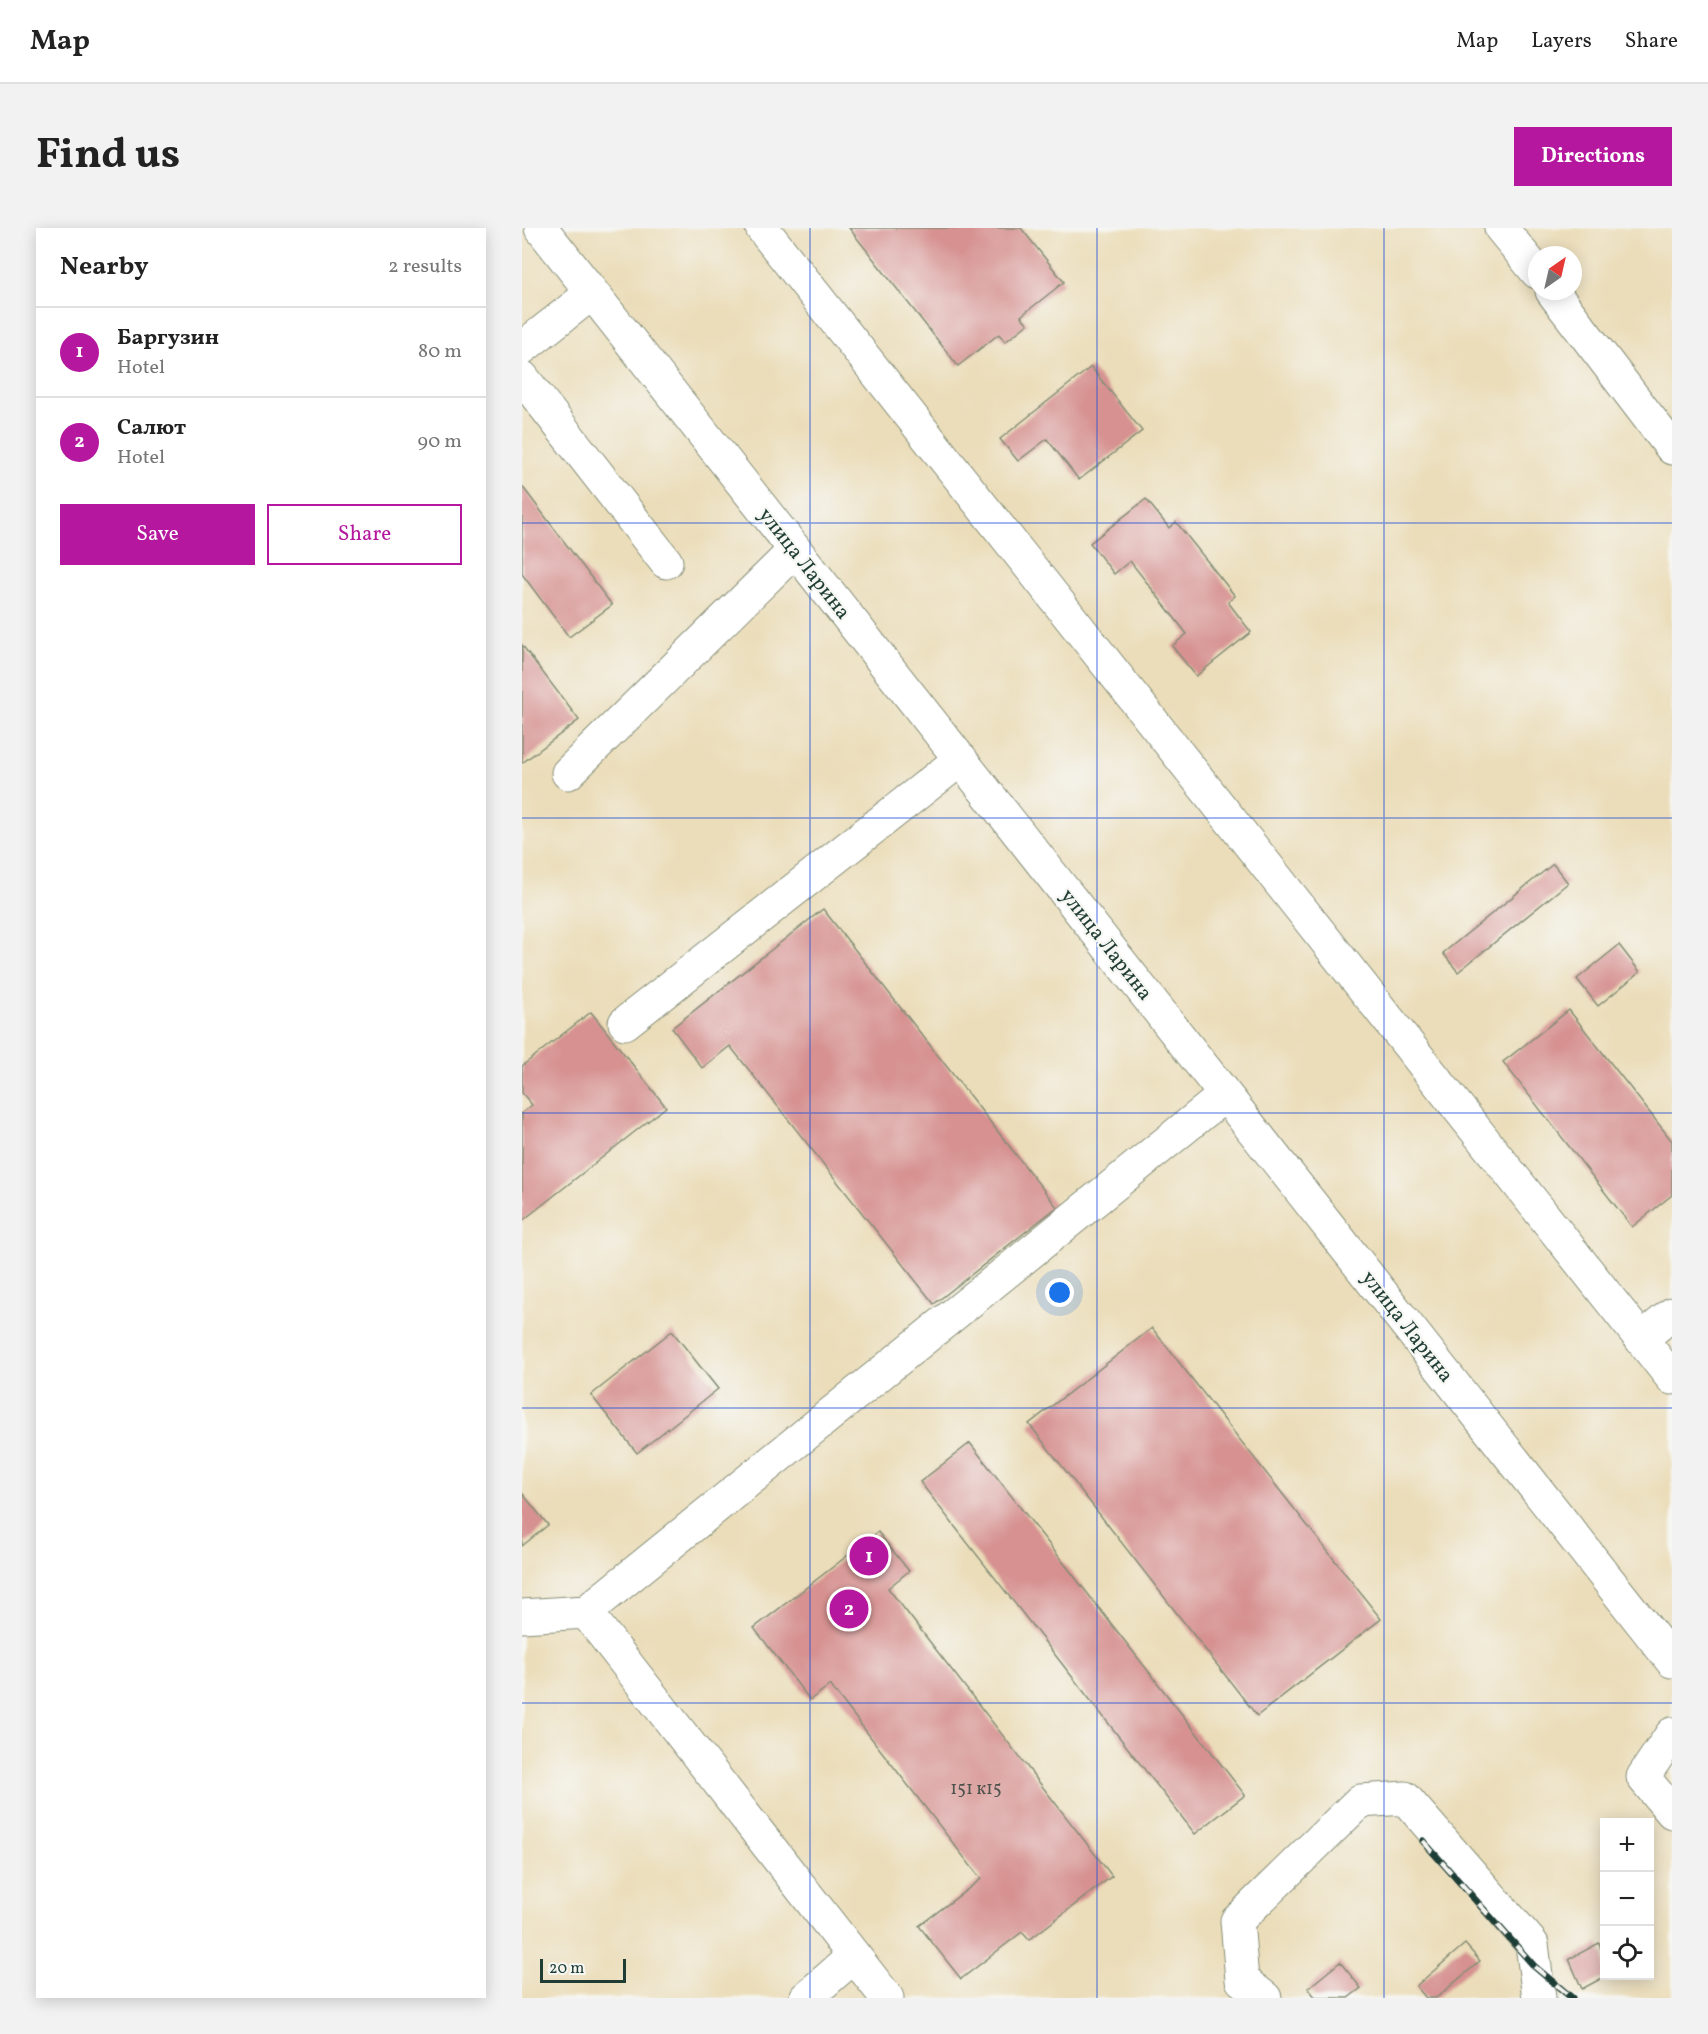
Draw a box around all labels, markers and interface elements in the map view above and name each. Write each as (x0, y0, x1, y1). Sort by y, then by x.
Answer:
text: Map (30, 22, 90, 61)
text: Map (1456, 27, 1498, 56)
text: Layers (1531, 27, 1592, 56)
text: Share (1625, 27, 1678, 56)
text: Find us (36, 127, 180, 186)
button: Directions (1514, 127, 1672, 186)
north arrow (1528, 246, 1582, 300)
text: Nearby (60, 249, 149, 285)
text: 2 results (388, 253, 462, 281)
text: Баргузин (117, 323, 219, 354)
text: 1 (75, 338, 84, 366)
text: 80 m (418, 338, 462, 366)
text: Hotel (117, 354, 165, 382)
text: Салют (117, 413, 186, 444)
text: 2 (74, 428, 85, 456)
text: 90 m (418, 428, 462, 456)
text: Hotel (117, 444, 165, 472)
street label: улица Ларина (751, 502, 857, 626)
button: Save (60, 504, 255, 565)
button: Share (267, 504, 462, 565)
street label: улица Ларина (1053, 883, 1159, 1007)
street label: улица Ларина (1354, 1265, 1460, 1389)
your location (1045, 1278, 1074, 1307)
pin: 1 (850, 1534, 888, 1578)
pin: 2 (830, 1586, 868, 1632)
house number: 151 к15 (950, 1777, 1002, 1802)
map controls (1600, 1818, 1654, 1980)
button: + (1600, 1818, 1654, 1872)
button: − (1600, 1872, 1654, 1926)
button: locate (1600, 1926, 1654, 1980)
scale bar (540, 1956, 626, 1984)
text: 20 m (549, 1958, 584, 1980)

